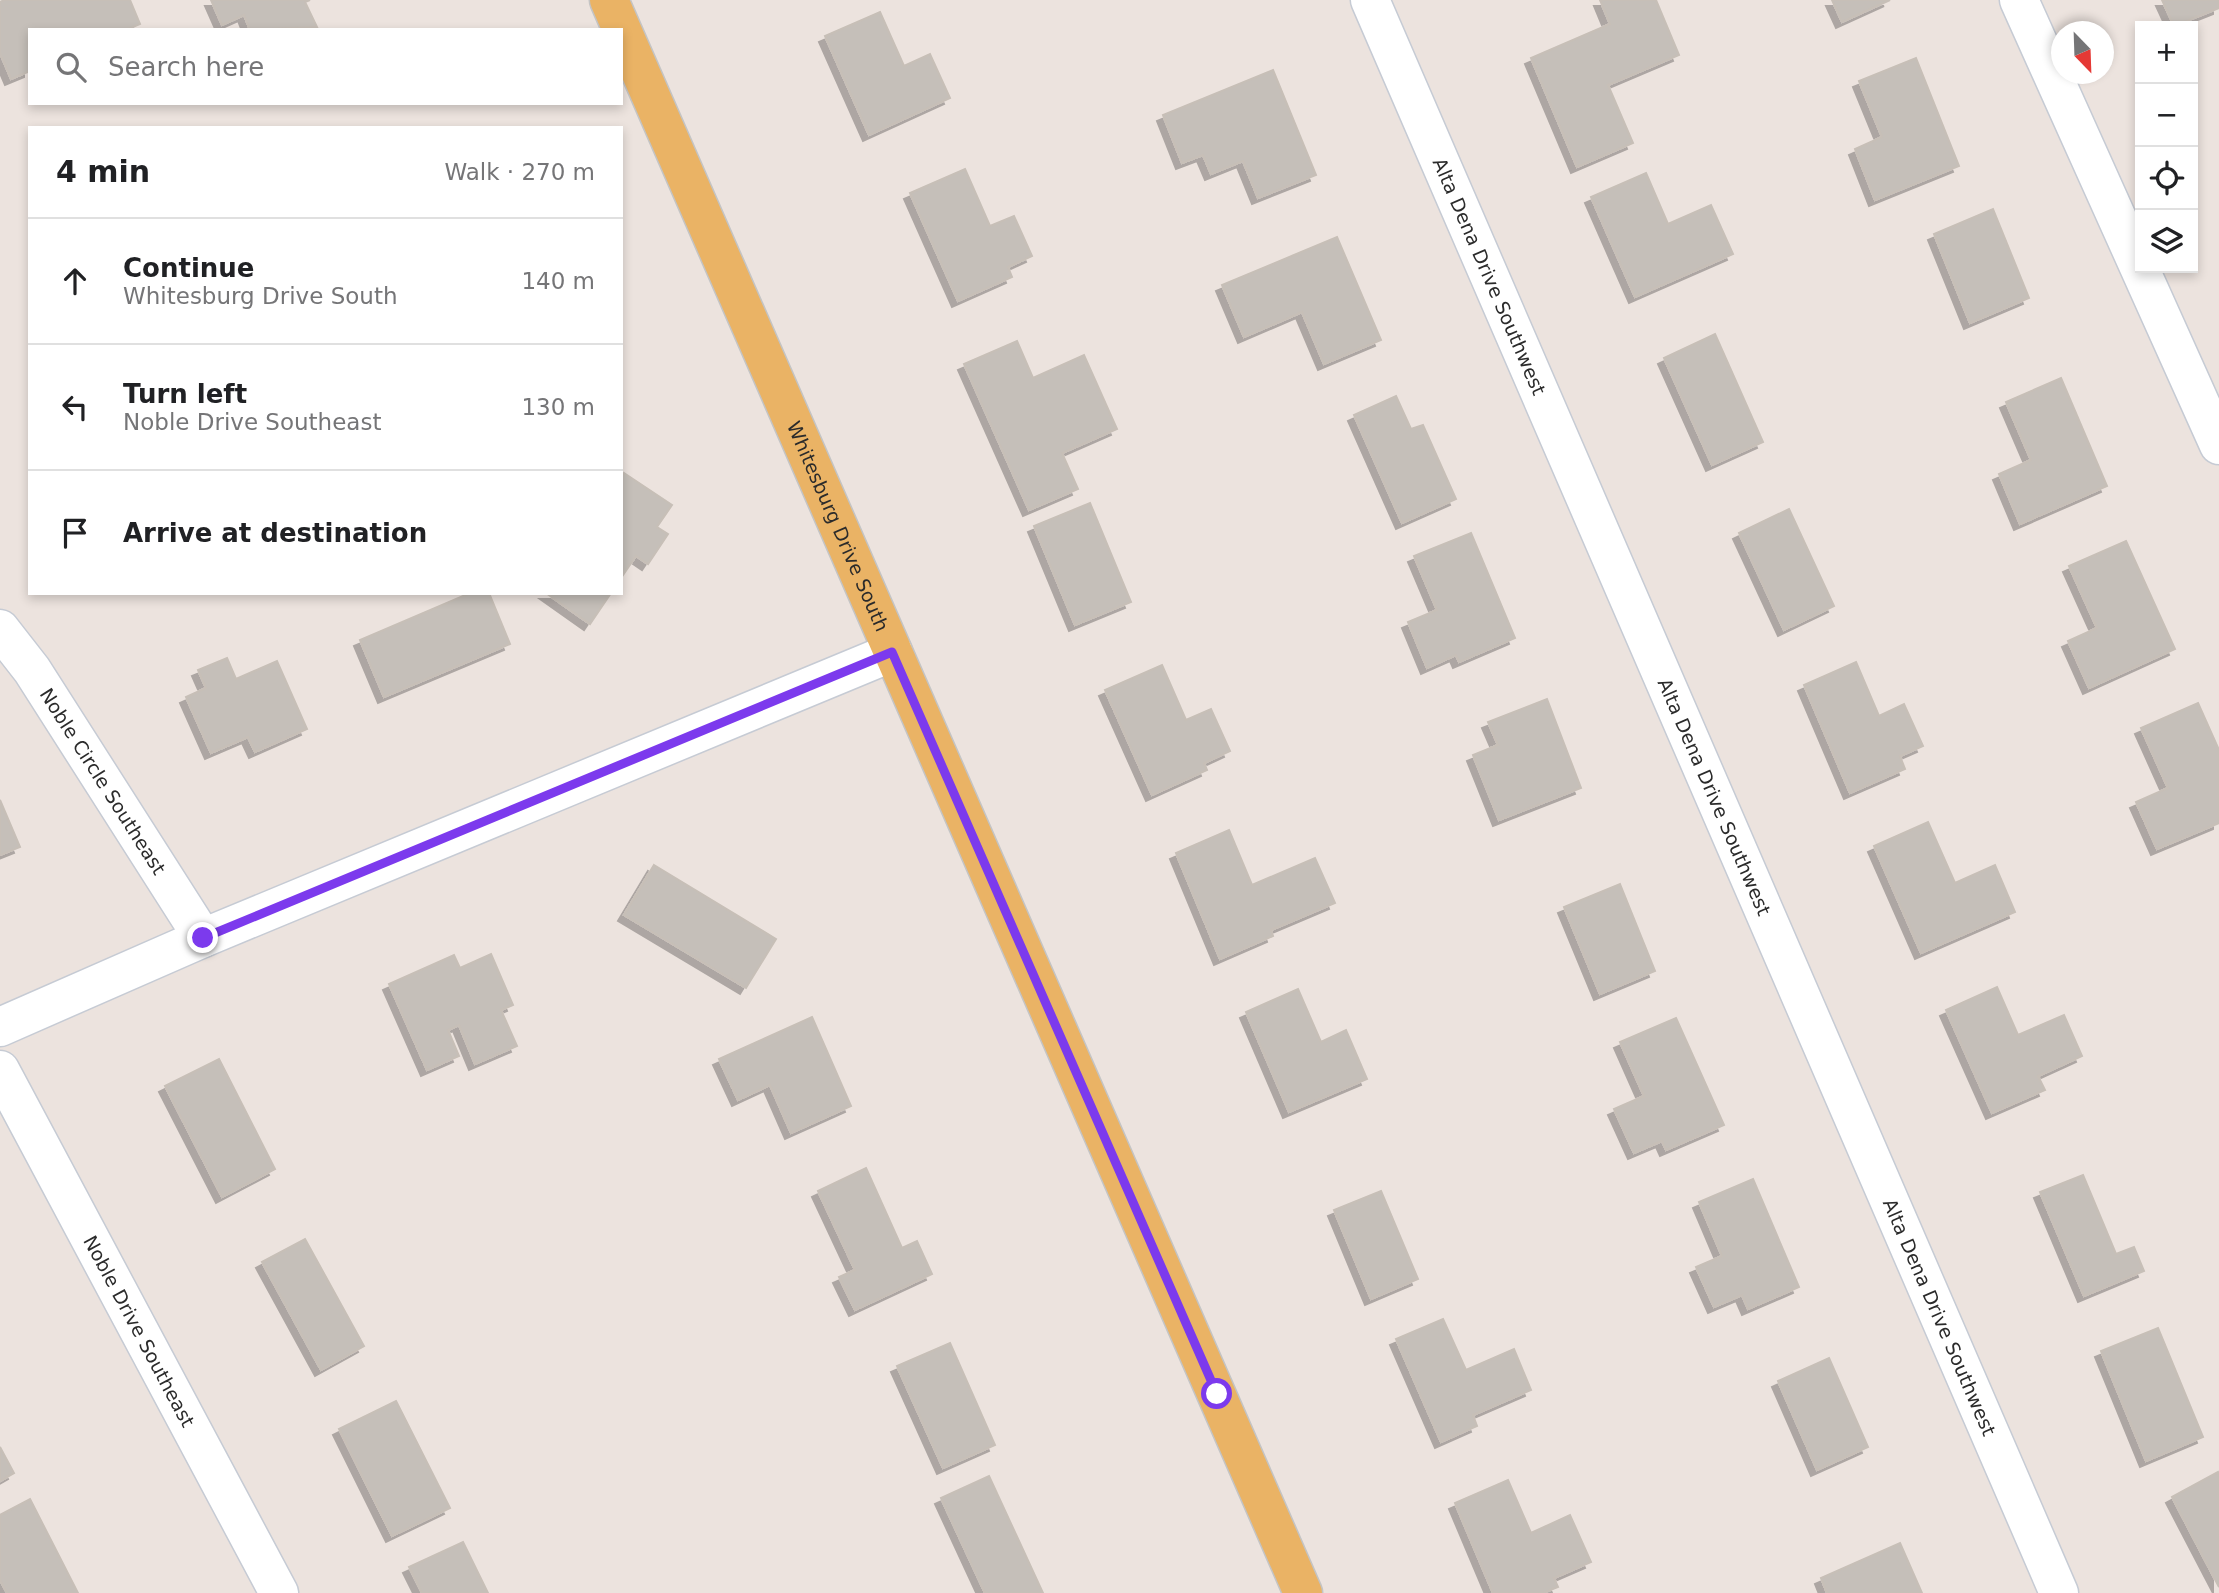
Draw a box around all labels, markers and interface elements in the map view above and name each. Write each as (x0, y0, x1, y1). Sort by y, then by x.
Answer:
north arrow (2051, 21, 2114, 84)
map controls (2135, 21, 2198, 273)
button: + (2135, 21, 2198, 84)
search box (28, 28, 623, 105)
icon: search (52, 48, 90, 86)
text: Search here (108, 52, 264, 82)
button: − (2135, 84, 2198, 147)
button: locate (2135, 147, 2198, 210)
text: 4 min (56, 154, 150, 189)
street label: Alta Dena Drive Southwest (1429, 154, 1550, 398)
text: Walk · 270 m (444, 159, 595, 185)
button: layers (2135, 210, 2198, 273)
text: Continue (123, 253, 254, 283)
icon: ahead (56, 262, 94, 300)
text: 140 m (521, 268, 595, 294)
text: Whitesburg Drive South (123, 283, 397, 309)
text: Turn left (123, 379, 247, 409)
icon: left (56, 388, 94, 426)
text: 130 m (521, 394, 595, 420)
text: Noble Drive Southeast (123, 409, 381, 435)
street label: Whitesburg Drive South (783, 418, 894, 635)
icon: arrive (56, 514, 94, 552)
text: Arrive at destination (123, 518, 427, 548)
street label: Alta Dena Drive Southwest (1654, 675, 1776, 919)
street label: Noble Circle Southeast (36, 684, 170, 878)
route end (187, 922, 218, 953)
street label: Alta Dena Drive Southwest (1879, 1195, 2001, 1439)
street label: Noble Drive Southeast (79, 1232, 199, 1431)
route start (1201, 1378, 1232, 1409)

